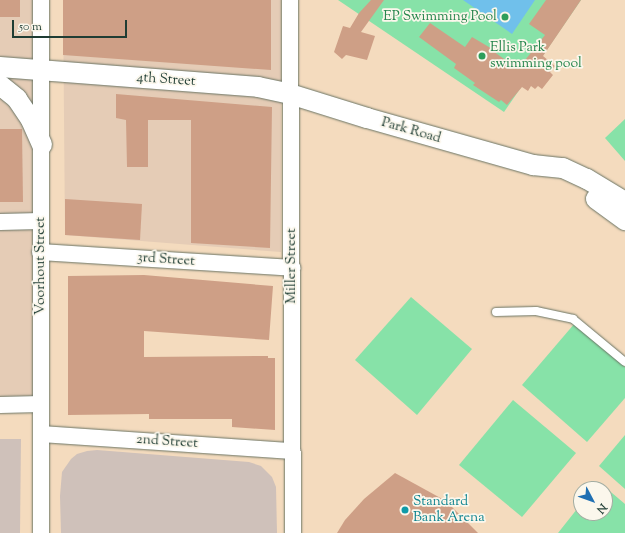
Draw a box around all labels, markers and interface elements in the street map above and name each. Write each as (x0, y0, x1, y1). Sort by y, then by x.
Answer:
place label: EP Swimming Pool (383, 9, 497, 25)
scale bar (14, 12, 129, 38)
marker: EP Swimming Pool (500, 12, 510, 22)
text: 50 m (19, 18, 42, 36)
place label: Ellis Park swimming pool (490, 40, 582, 72)
marker: Ellis Park swimming pool (477, 51, 487, 61)
street label: 4th Street (136, 70, 196, 90)
street label: Park Road (379, 114, 443, 148)
street label: Voorhout Street (33, 217, 49, 315)
street label: Miller Street (284, 228, 300, 304)
street label: 3rd Street (137, 250, 195, 270)
street label: 2nd Street (136, 431, 198, 453)
north arrow (573, 481, 613, 521)
place label: Standard Bank Arena (413, 494, 485, 526)
text: N (592, 500, 610, 517)
marker: Standard Bank Arena (400, 505, 410, 515)

